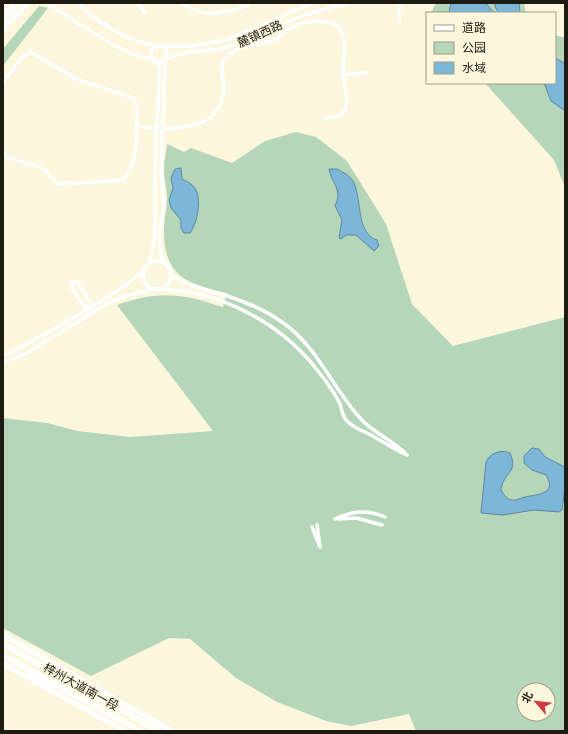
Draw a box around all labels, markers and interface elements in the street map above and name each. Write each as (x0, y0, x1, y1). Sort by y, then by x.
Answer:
legend (426, 12, 556, 84)
street label: 麓镇西路 (235, 18, 285, 50)
text: 道路 (462, 21, 486, 35)
text: 公园 (462, 41, 486, 55)
text: 水域 (462, 61, 486, 75)
street label: 梓州大道南一段 (41, 661, 121, 713)
north arrow (516, 682, 556, 722)
text: 北 (519, 690, 535, 705)

